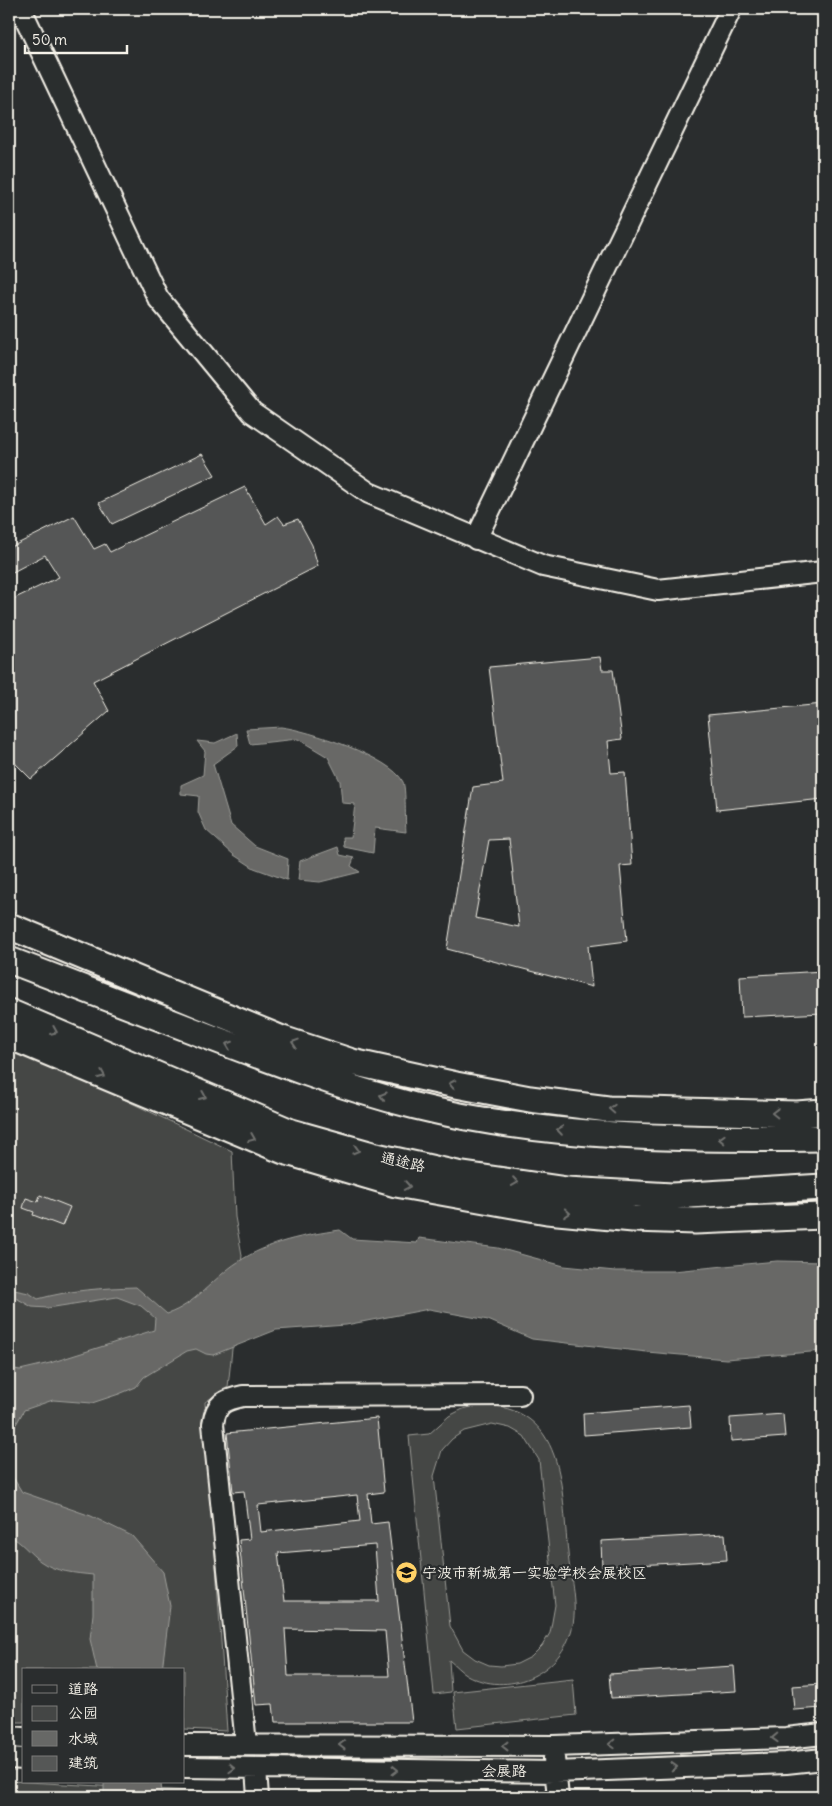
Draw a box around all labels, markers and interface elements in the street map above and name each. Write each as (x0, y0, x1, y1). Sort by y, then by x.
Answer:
scale bar (25, 22, 128, 54)
text: 50 m (32, 30, 67, 49)
one-way arrow (49, 1026, 57, 1036)
one-way arrow (291, 1039, 299, 1049)
one-way arrow (226, 1041, 234, 1051)
one-way arrow (97, 1069, 106, 1080)
one-way arrow (447, 1079, 456, 1090)
one-way arrow (198, 1089, 207, 1100)
one-way arrow (380, 1092, 388, 1102)
one-way arrow (608, 1103, 616, 1114)
one-way arrow (770, 1108, 778, 1118)
one-way arrow (556, 1126, 564, 1136)
one-way arrow (247, 1131, 256, 1142)
one-way arrow (718, 1134, 726, 1145)
one-way arrow (351, 1145, 359, 1155)
street label: 通途路 (379, 1148, 427, 1175)
one-way arrow (510, 1177, 519, 1187)
one-way arrow (403, 1180, 411, 1190)
one-way arrow (563, 1207, 571, 1218)
school or university icon: 宁波市新城第一实验学校会展校区 (394, 1561, 418, 1585)
place label: 宁波市新城第一实验学校会展校区 (422, 1563, 647, 1582)
legend (22, 1668, 185, 1784)
text: 道路 (68, 1679, 98, 1698)
text: 公园 (68, 1703, 98, 1722)
text: 水域 (68, 1729, 98, 1748)
one-way arrow (770, 1733, 778, 1744)
one-way arrow (608, 1739, 616, 1750)
one-way arrow (338, 1740, 346, 1750)
one-way arrow (501, 1741, 508, 1751)
text: 建筑 (68, 1753, 98, 1772)
street label: 会展路 (481, 1761, 527, 1780)
one-way arrow (670, 1762, 678, 1772)
one-way arrow (229, 1763, 237, 1773)
one-way arrow (392, 1765, 399, 1775)

